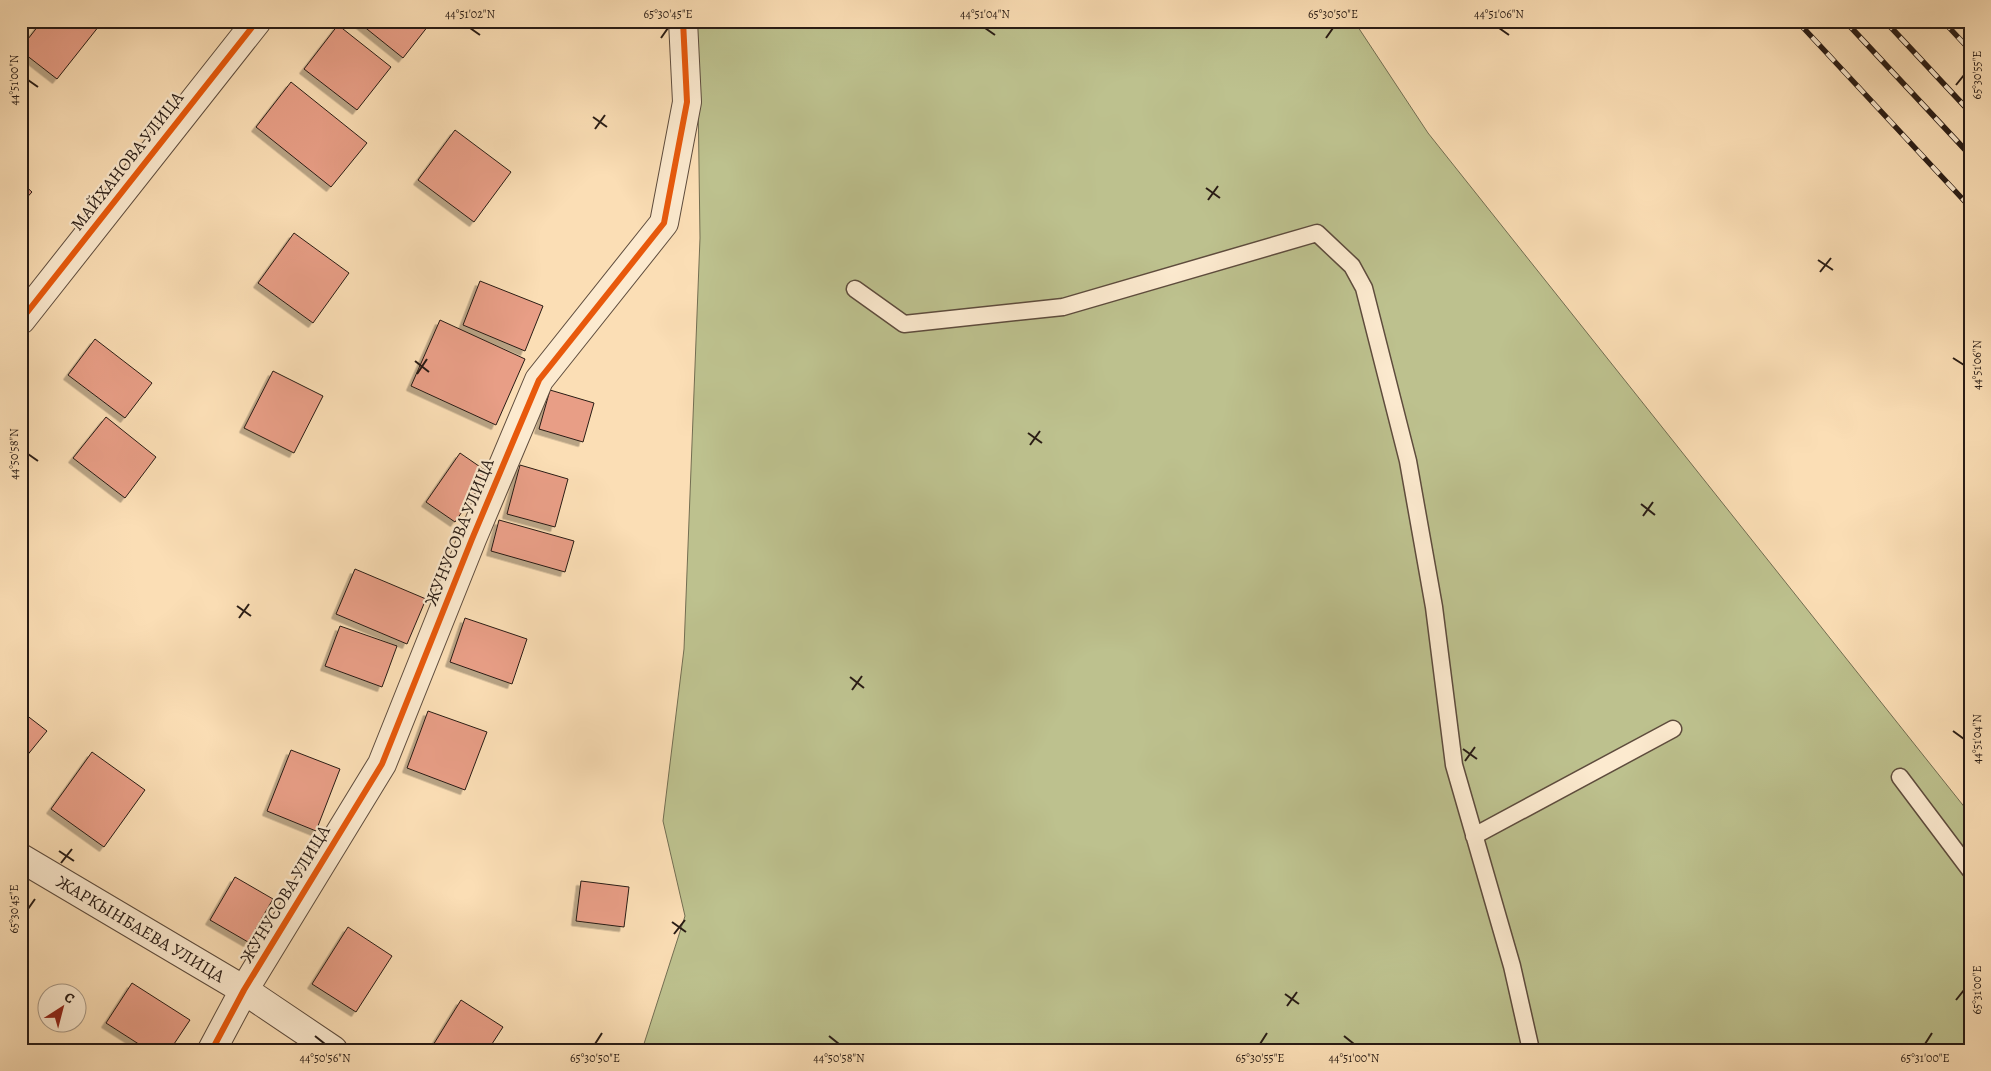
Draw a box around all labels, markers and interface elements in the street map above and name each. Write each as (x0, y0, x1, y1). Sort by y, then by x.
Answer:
text: 44°51'02"N (445, 6, 495, 22)
text: 65°30'45"E (643, 6, 693, 22)
text: 44°51'04"N (960, 6, 1010, 22)
text: 65°30'50"E (1308, 6, 1358, 22)
text: 44°51'06"N (1474, 6, 1524, 22)
text: 65°30'55"E (1969, 51, 1985, 99)
text: 44°51'00"N (6, 54, 22, 105)
street label: МАЙХАНОВА УЛИЦА (65, 86, 189, 236)
text: 44°51'06"N (1969, 340, 1985, 390)
text: 44°50'58"N (6, 428, 22, 480)
street label: ЖУНУСОВА УЛИЦА (418, 454, 500, 609)
text: 44°51'04"N (1969, 714, 1985, 764)
street label: ЖУНУСОВА УЛИЦА (234, 820, 336, 967)
street label: ЖАРКЫНБАЕВА УЛИЦА (52, 870, 230, 988)
text: 65°30'45"E (6, 884, 22, 934)
text: 65°31'00"E (1969, 966, 1985, 1015)
north arrow (38, 984, 88, 1034)
text: С (60, 988, 79, 1008)
text: 44°50'56"N (299, 1050, 351, 1066)
text: 65°30'50"E (570, 1050, 620, 1066)
text: 44°50'58"N (813, 1050, 865, 1066)
text: 65°30'55"E (1236, 1050, 1284, 1066)
text: 44°51'00"N (1329, 1050, 1380, 1066)
text: 65°31'00"E (1901, 1050, 1950, 1066)

